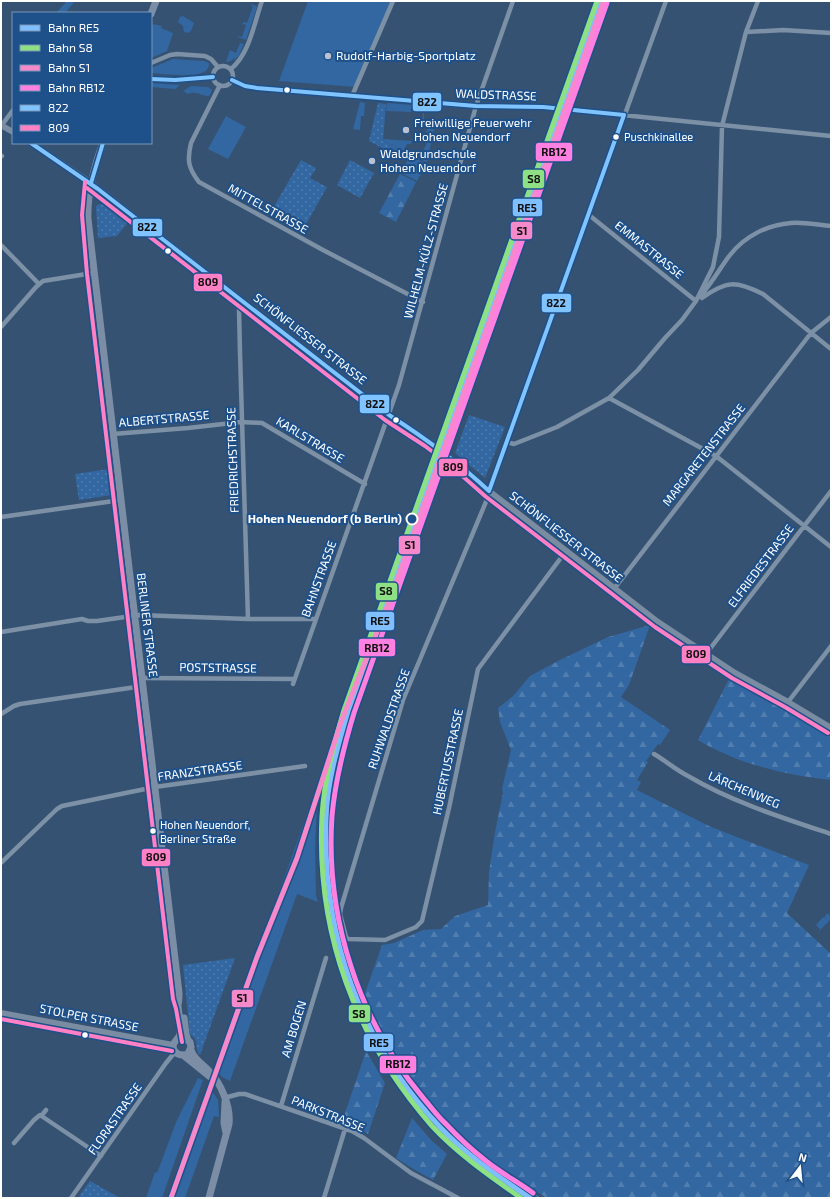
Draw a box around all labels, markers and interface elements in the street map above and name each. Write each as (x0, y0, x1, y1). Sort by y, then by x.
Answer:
legend (12, 12, 152, 144)
text: Bahn RE5 (48, 20, 99, 34)
text: Bahn S8 (48, 40, 93, 54)
place label: Rudolf-Harbig-Sportplatz (336, 48, 476, 62)
marker: Rudolf-Harbig-Sportplatz (323, 51, 333, 61)
text: Bahn S1 (48, 60, 90, 74)
text: Bahn RB12 (48, 80, 105, 94)
unlabelled marker (282, 85, 292, 95)
street label: WALDSTRASSE (455, 86, 537, 102)
line badge: 822 (412, 92, 442, 112)
text: 822 (417, 95, 437, 108)
text: 822 (48, 100, 69, 114)
place label: Freiwillige Feuerwehr Hohen Neuendorf (414, 115, 532, 143)
text: 809 (48, 120, 70, 134)
marker: Freiwillige Feuerwehr Hohen Neuendorf (401, 125, 411, 135)
place label: Puschkinallee (624, 130, 693, 143)
marker: Puschkinallee (611, 132, 621, 142)
line badge: RB12 (535, 142, 573, 162)
text: RB12 (541, 145, 567, 158)
place label: Waldgrundschule Hohen Neuendorf (380, 146, 477, 174)
marker: Waldgrundschule Hohen Neuendorf (367, 156, 377, 166)
line badge: S8 (522, 169, 545, 189)
text: S8 (527, 172, 541, 185)
street label: MITTELSTRASSE (226, 180, 311, 236)
street label: WILHELM-KÜLZ-STRASSE (400, 181, 450, 320)
line badge: RE5 (512, 198, 543, 217)
text: RE5 (517, 201, 537, 214)
street label: EMMASTRASSE (613, 217, 687, 281)
line badge: 822 (132, 218, 163, 237)
text: 822 (137, 220, 157, 233)
line badge: S1 (510, 221, 533, 240)
text: S1 (516, 224, 528, 237)
unlabelled marker (163, 246, 173, 256)
line badge: 809 (193, 273, 223, 292)
text: 809 (198, 275, 218, 288)
street label: SCHÖNFLIESSER STRASSE (251, 290, 370, 387)
line badge: 822 (541, 293, 572, 313)
text: 822 (546, 296, 566, 309)
line badge: 822 (359, 394, 390, 414)
text: 822 (365, 397, 385, 410)
street label: MARGARETENSTRASSE (659, 400, 748, 508)
street label: ALBERTSTRASSE (118, 407, 210, 429)
street label: FRIEDRICHSTRASSE (223, 407, 241, 513)
street label: KARLSTRASSE (274, 413, 347, 465)
unlabelled marker (391, 415, 401, 425)
line badge: 809 (438, 458, 468, 477)
text: 809 (443, 460, 463, 473)
street label: SCHÖNFLIESSER STRASSE (507, 488, 626, 585)
place label: Hohen Neuendorf (b Berlin) (248, 511, 402, 525)
marker: Hohen Neuendorf (b Berlin) (405, 512, 419, 526)
street label: ELFRIEDESTRASSE (724, 521, 796, 610)
line badge: S1 (398, 535, 421, 555)
street label: BAHNSTRASSE (298, 538, 338, 619)
text: S1 (404, 538, 416, 551)
street label: BERLINER STRASSE (135, 572, 161, 678)
line badge: S8 (375, 582, 398, 601)
text: S8 (379, 584, 393, 597)
line badge: RE5 (365, 611, 395, 631)
text: RE5 (370, 614, 390, 627)
line badge: RB12 (358, 638, 396, 657)
text: RB12 (364, 641, 390, 654)
line badge: 809 (681, 645, 711, 664)
text: 809 (686, 647, 706, 660)
street label: POSTSTRASSE (179, 659, 257, 675)
street label: RUHWALDSTRASSE (364, 667, 412, 771)
street label: HUBERTUSSTRASSE (429, 707, 465, 816)
street label: FRANZSTRASSE (157, 757, 243, 783)
street label: LÄRCHENWEG (706, 768, 782, 810)
place label: Hohen Neuendorf, Berliner Straße (160, 818, 250, 845)
marker: Hohen Neuendorf, Berliner Straße (148, 826, 158, 836)
line badge: 809 (141, 848, 171, 867)
text: 809 (146, 850, 166, 863)
line badge: S1 (231, 989, 254, 1008)
text: S1 (236, 991, 248, 1004)
street label: AM BOGEN (278, 999, 308, 1059)
street label: STOLPER STRASSE (39, 1001, 140, 1034)
line badge: S8 (348, 1004, 371, 1023)
text: S8 (352, 1007, 366, 1020)
unlabelled marker (80, 1030, 90, 1040)
line badge: RE5 (363, 1033, 394, 1052)
text: RE5 (369, 1036, 389, 1049)
line badge: RB12 (379, 1055, 417, 1074)
text: RB12 (385, 1057, 411, 1070)
street label: FLORASTRASSE (84, 1080, 144, 1157)
street label: PARKSTRASSE (290, 1092, 367, 1134)
north arrow (780, 1147, 820, 1187)
text: N (797, 1150, 809, 1164)

